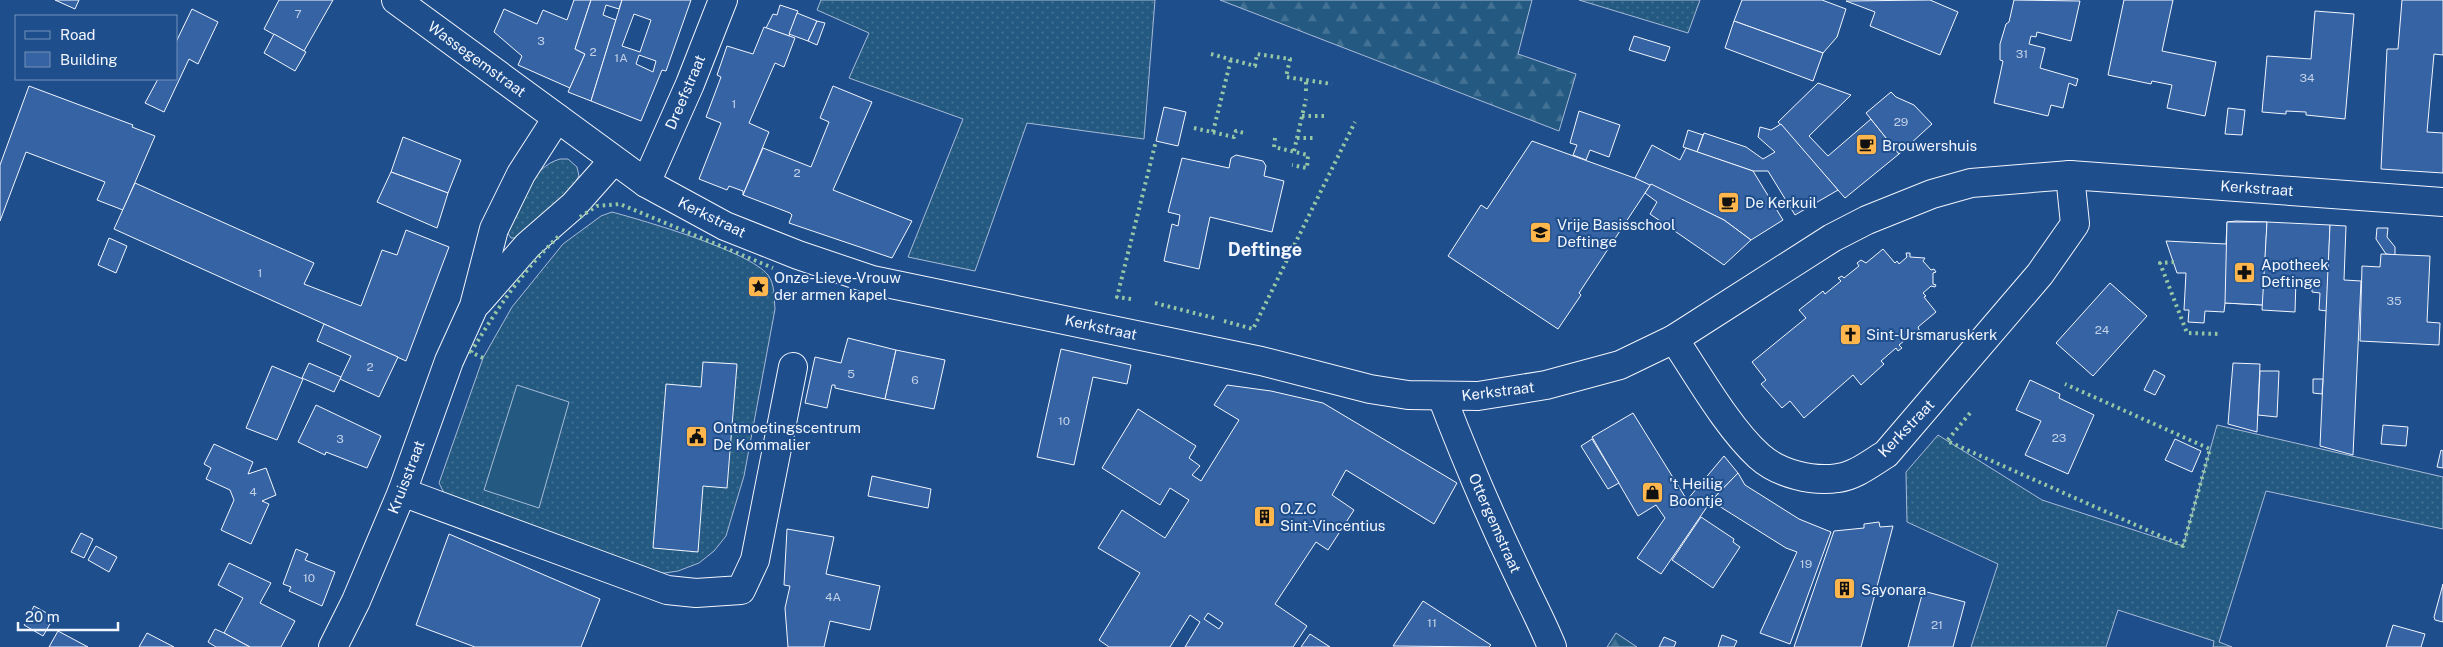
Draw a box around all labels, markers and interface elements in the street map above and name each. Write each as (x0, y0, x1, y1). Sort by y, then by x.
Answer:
house number: 7 (294, 7, 302, 21)
legend (15, 15, 178, 80)
street label: Wassegemstraat (425, 18, 529, 100)
text: Road (60, 26, 96, 43)
house number: 3 (537, 34, 545, 48)
house number: 2 (589, 45, 597, 59)
house number: 31 (2016, 47, 2028, 61)
text: Building (60, 51, 118, 68)
house number: 1A (614, 51, 628, 65)
street label: Dreefstraat (662, 52, 708, 132)
house number: 34 (2299, 71, 2315, 85)
house number: 1 (732, 97, 736, 111)
house number: 29 (1894, 115, 1908, 129)
cafe icon: Brouwershuis (1854, 133, 1878, 157)
place label: Brouwershuis (1882, 137, 1977, 154)
house number: 2 (793, 166, 801, 180)
street label: Kerkstraat (2220, 177, 2294, 199)
cafe icon: De Kerkuil (1717, 190, 1741, 214)
street label: Kerkstraat (675, 193, 749, 241)
place label: De Kerkuil (1745, 194, 1817, 211)
place label: Vrije Basisschool Deftinge (1557, 216, 1676, 250)
school or university icon: Vrije Basisschool Deftinge (1529, 221, 1553, 245)
district label: Deftinge (1228, 239, 1302, 260)
place label: Apotheek Deftinge (2261, 256, 2329, 290)
pharmacy icon: Apotheek Deftinge (2233, 261, 2257, 285)
house number: 1 (258, 266, 262, 280)
place label: Onze-Lieve-Vrouw der armen kapel (774, 269, 901, 303)
place icon: Onze-Lieve-Vrouw der armen kapel (746, 274, 770, 298)
house number: 35 (2386, 294, 2402, 308)
street label: Kerkstraat (1063, 311, 1139, 343)
church icon: Sint-Ursmaruskerk (1838, 322, 1862, 346)
house number: 24 (2095, 323, 2110, 337)
place label: Sint-Ursmaruskerk (1866, 326, 1998, 343)
house number: 2 (366, 360, 374, 374)
house number: 5 (847, 367, 855, 381)
house number: 6 (911, 373, 919, 387)
street label: Kerkstraat (1461, 378, 1536, 404)
street label: Kerkstraat (1874, 396, 1938, 460)
house number: 10 (1058, 414, 1070, 428)
place label: Ontmoetingscentrum De Kommalier (713, 419, 861, 453)
public building icon: Ontmoetingscentrum De Kommalier (685, 424, 709, 448)
house number: 23 (2052, 431, 2066, 445)
house number: 3 (336, 432, 344, 446)
street label: Kruisstraat (384, 438, 428, 516)
street label: Ottergemstraat (1465, 471, 1525, 576)
place label: 't Heilig Boontje (1669, 475, 1723, 509)
shop icon: 't Heilig Boontje (1641, 480, 1665, 504)
house number: 4 (249, 485, 257, 499)
place label: O.Z.C Sint-Vincentius (1280, 500, 1385, 534)
building icon: O.Z.C Sint-Vincentius (1252, 505, 1276, 529)
house number: 19 (1800, 557, 1812, 571)
house number: 10 (303, 571, 315, 585)
building icon: Sayonara (1833, 577, 1857, 601)
place label: Sayonara (1861, 581, 1926, 598)
house number: 4A (825, 590, 842, 604)
scale bar (18, 600, 118, 632)
text: 20 m (25, 608, 60, 625)
house number: 11 (1427, 616, 1437, 630)
house number: 21 (1931, 618, 1943, 632)

